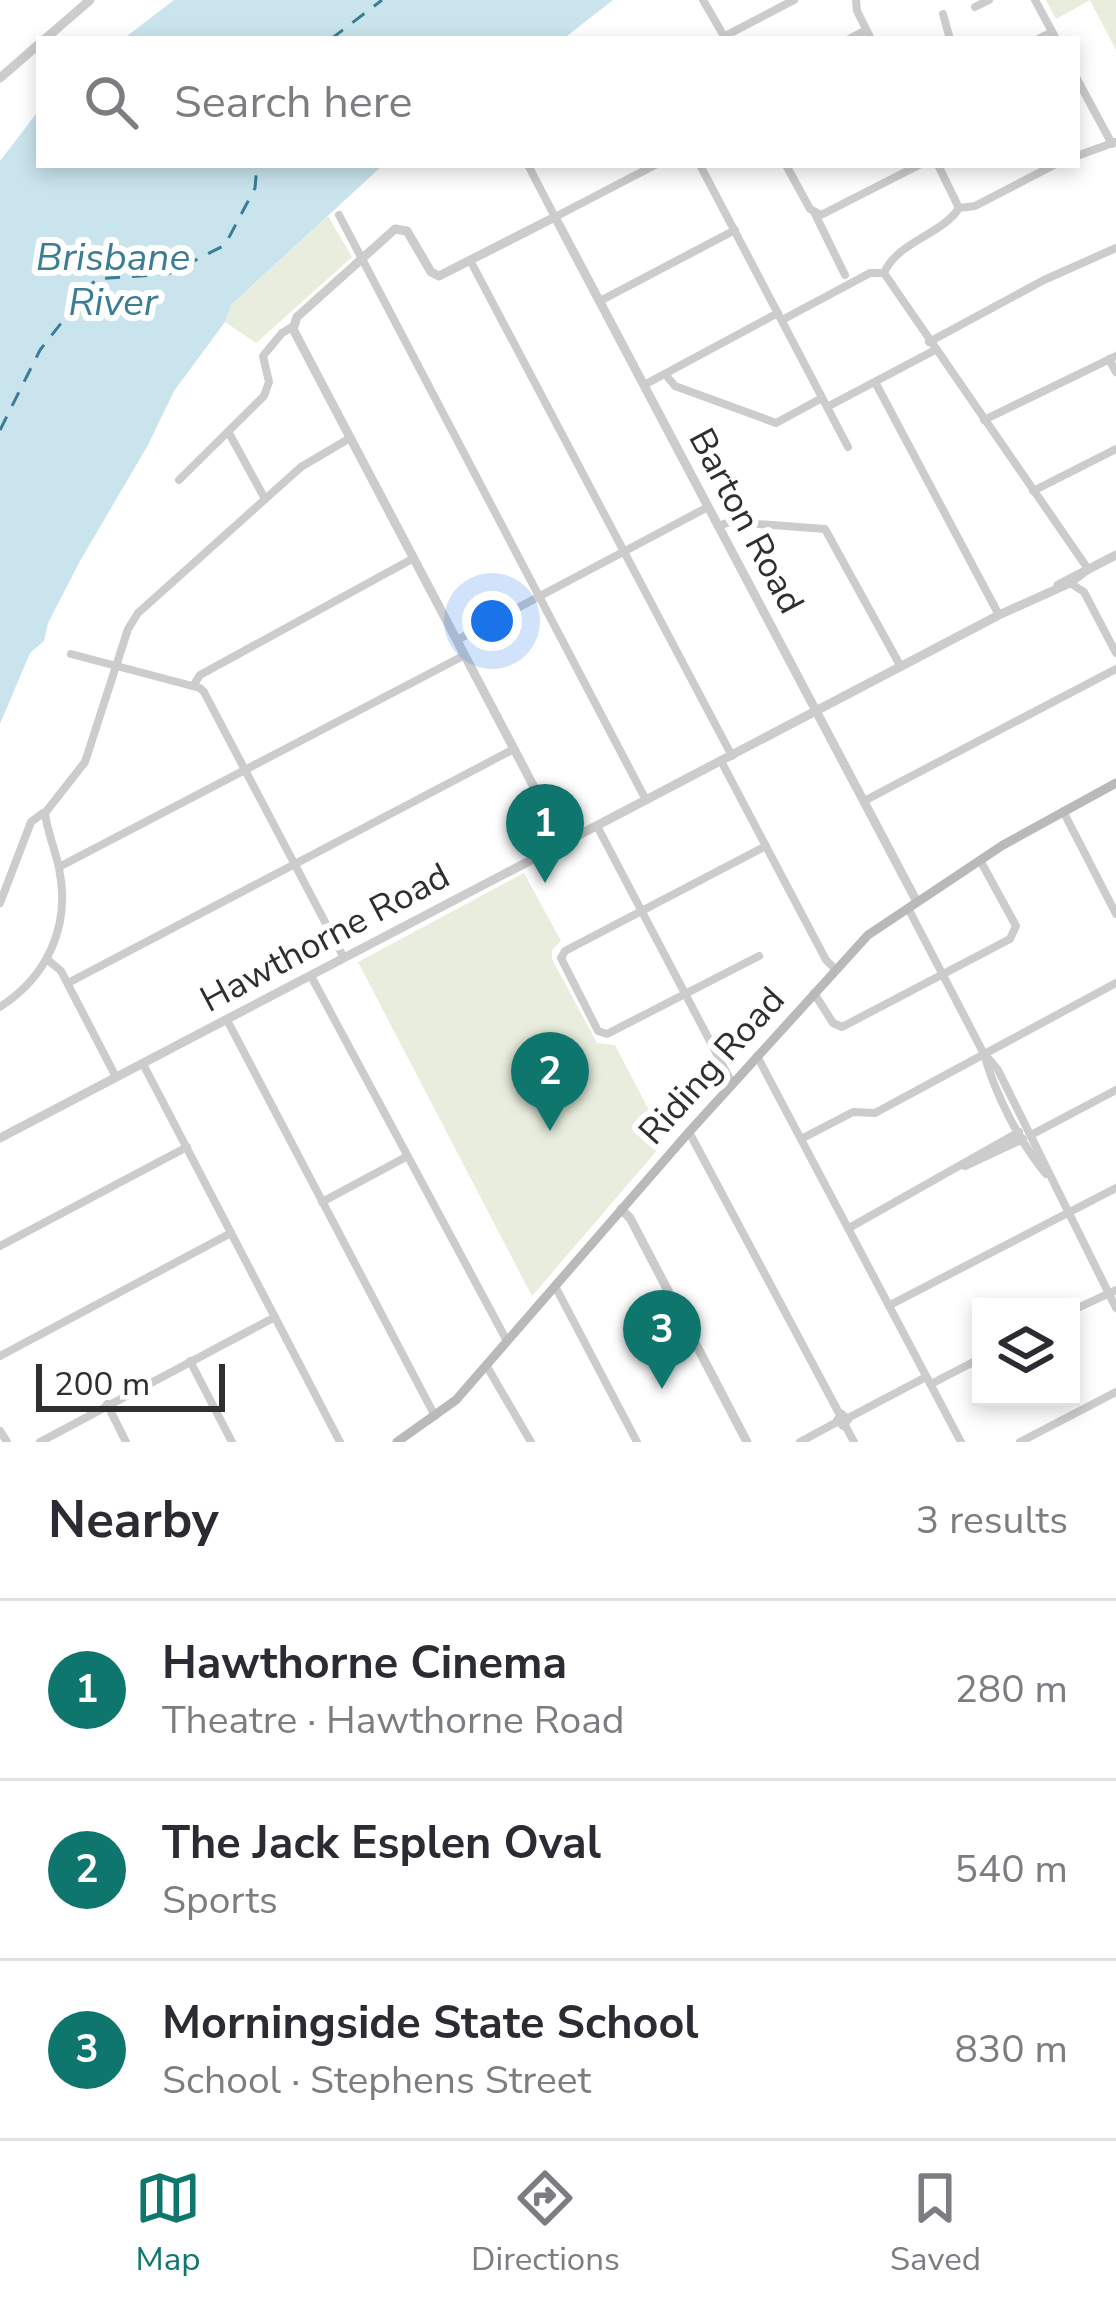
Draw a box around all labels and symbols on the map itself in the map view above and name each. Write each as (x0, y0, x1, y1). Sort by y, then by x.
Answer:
water label: Brisbane River (36, 231, 190, 329)
street label: Barton Road (677, 420, 815, 622)
your location (462, 591, 522, 651)
pin: 1 (506, 784, 584, 883)
street label: Hawthorne Road (192, 852, 458, 1024)
street label: Riding Road (628, 977, 796, 1155)
pin: 2 (511, 1032, 589, 1131)
pin: 3 (623, 1290, 701, 1389)
scale bar (36, 1358, 225, 1411)

